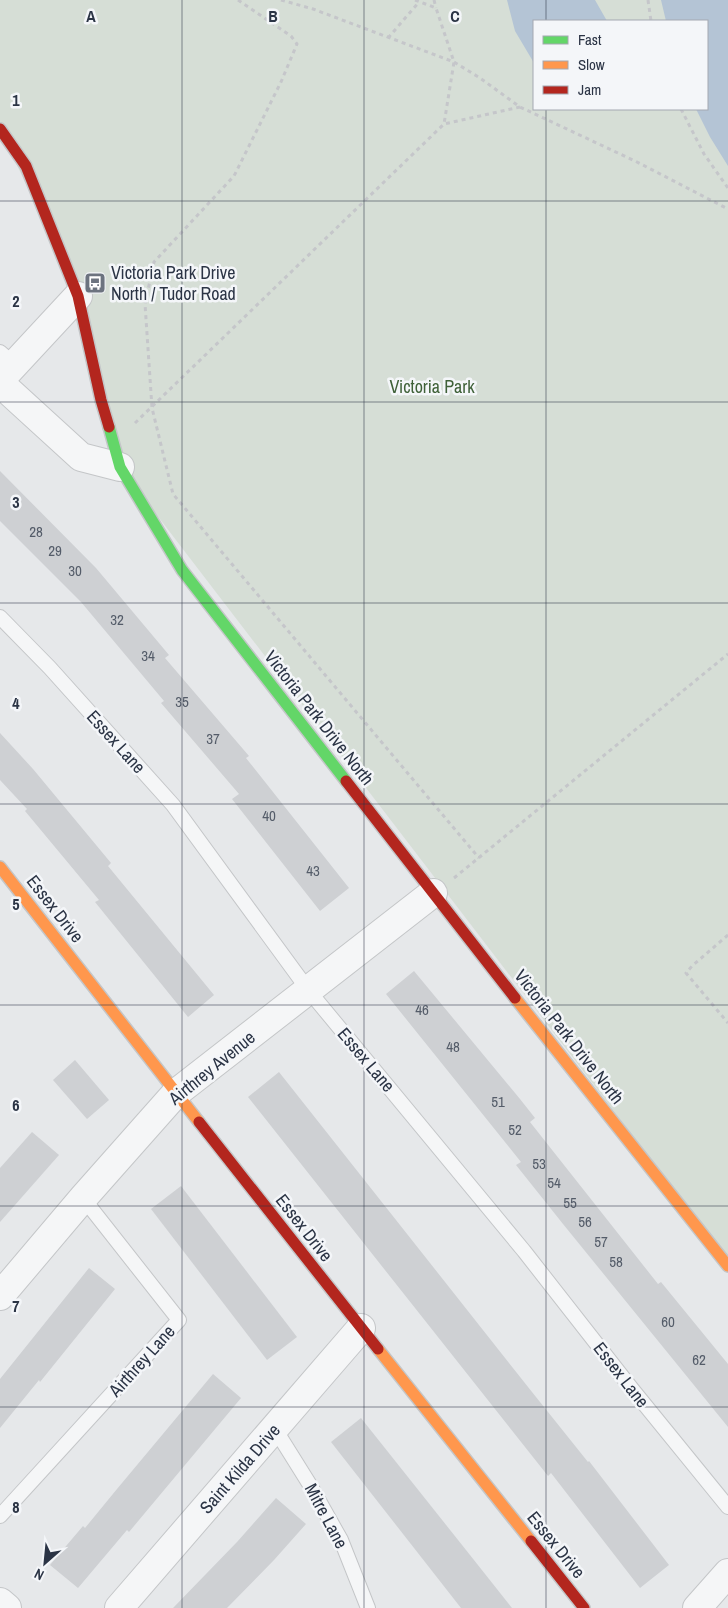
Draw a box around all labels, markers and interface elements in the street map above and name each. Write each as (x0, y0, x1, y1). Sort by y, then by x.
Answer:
text: A (86, 5, 96, 27)
text: B (268, 5, 278, 27)
text: C (450, 5, 460, 27)
legend (533, 20, 708, 110)
text: Fast (578, 29, 602, 50)
text: Slow (578, 54, 605, 75)
text: Jam (578, 79, 601, 100)
text: 1 (12, 89, 20, 111)
place label: Victoria Park Drive North / Tudor Road (111, 260, 236, 306)
bus stop icon: Victoria Park Drive North / Tudor Road (83, 271, 107, 295)
text: 2 (12, 290, 20, 312)
park label: Victoria Park (389, 374, 475, 399)
text: 3 (12, 491, 20, 513)
house number: 28 (29, 521, 43, 542)
house number: 29 (48, 540, 62, 561)
house number: 30 (68, 560, 82, 581)
house number: 32 (110, 609, 124, 630)
house number: 34 (141, 645, 155, 666)
street label: Victoria Park Drive North (259, 645, 380, 790)
house number: 35 (175, 691, 189, 712)
text: 4 (12, 692, 20, 714)
street label: Essex Lane (81, 705, 151, 779)
house number: 37 (206, 728, 220, 749)
house number: 40 (262, 805, 276, 826)
house number: 43 (306, 860, 320, 881)
street label: Essex Drive (21, 870, 90, 948)
text: 5 (12, 893, 20, 915)
street label: Victoria Park Drive North (509, 964, 630, 1109)
house number: 46 (415, 999, 429, 1020)
street label: Essex Lane (332, 1022, 401, 1097)
street label: Airthrey Avenue (162, 1025, 260, 1111)
house number: 48 (446, 1036, 460, 1057)
house number: 51 (491, 1091, 505, 1112)
text: 6 (12, 1094, 20, 1116)
house number: 52 (508, 1119, 522, 1140)
house number: 53 (532, 1153, 546, 1174)
house number: 54 (547, 1172, 561, 1193)
street label: Essex Drive (270, 1189, 339, 1267)
house number: 55 (563, 1192, 577, 1213)
house number: 56 (578, 1211, 592, 1232)
house number: 57 (594, 1231, 608, 1252)
house number: 58 (609, 1251, 623, 1272)
text: 7 (12, 1295, 20, 1317)
house number: 60 (661, 1311, 675, 1332)
street label: Airthrey Lane (102, 1319, 181, 1403)
street label: Essex Lane (588, 1337, 655, 1413)
house number: 62 (692, 1349, 706, 1370)
street label: Saint Kilda Drive (194, 1418, 286, 1519)
street label: Mitre Lane (299, 1479, 354, 1553)
text: 8 (12, 1496, 20, 1518)
street label: Essex Drive (522, 1506, 591, 1583)
north arrow (20, 1538, 70, 1588)
text: N (31, 1565, 47, 1584)

